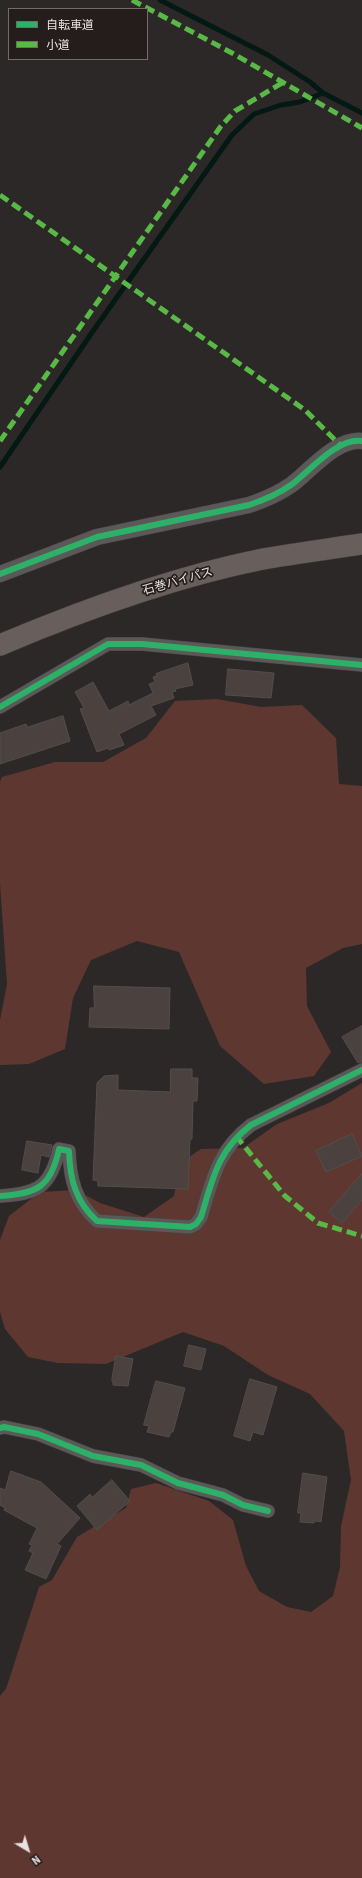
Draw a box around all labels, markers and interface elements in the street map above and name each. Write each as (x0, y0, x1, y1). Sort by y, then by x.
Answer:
legend (8, 8, 148, 60)
text: 自転車道 (46, 17, 94, 34)
text: 小道 (46, 37, 70, 54)
street label: 石巻バイパス (141, 565, 215, 599)
north arrow (8, 1830, 48, 1870)
text: N (28, 1852, 43, 1868)

